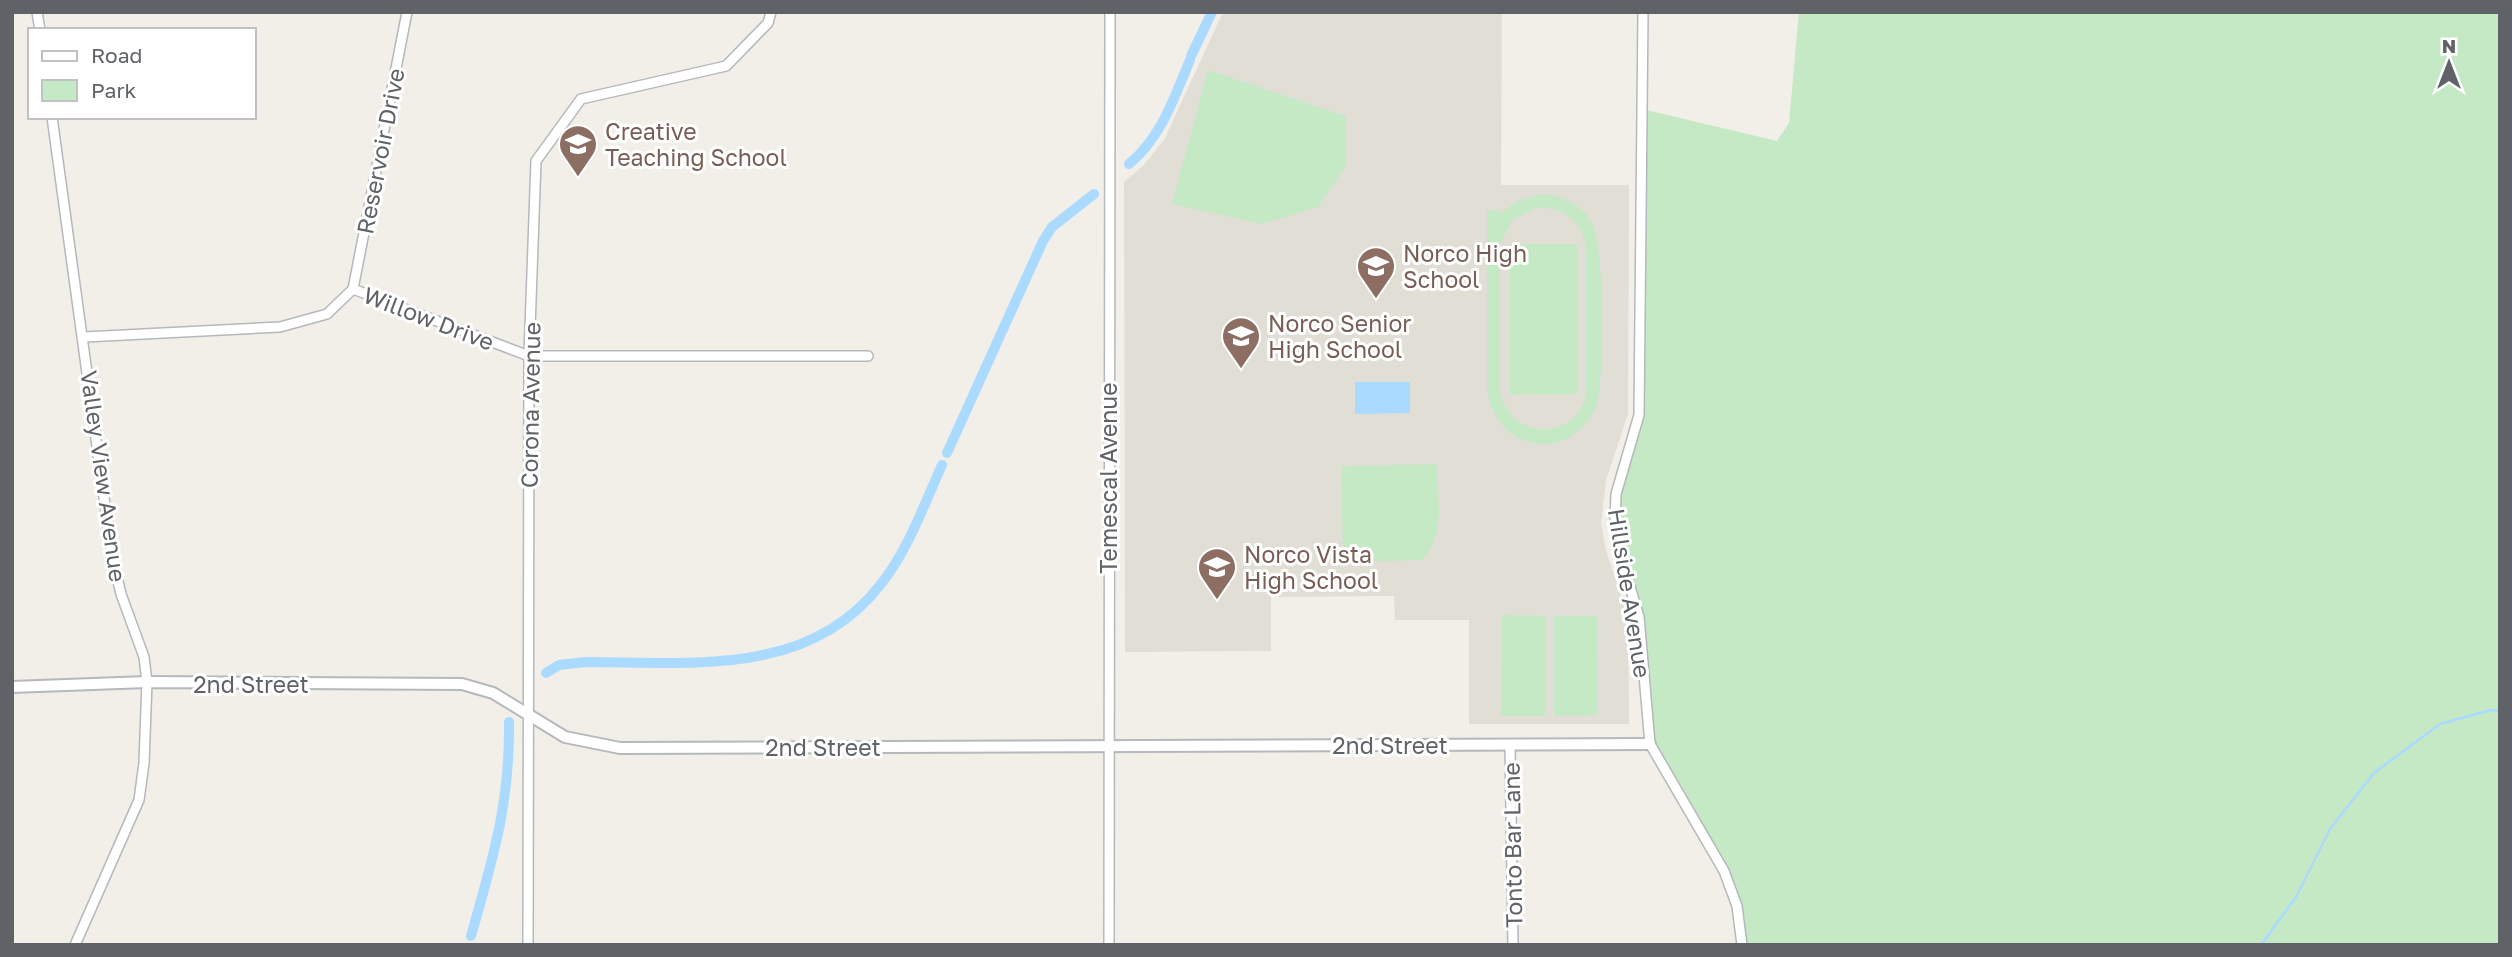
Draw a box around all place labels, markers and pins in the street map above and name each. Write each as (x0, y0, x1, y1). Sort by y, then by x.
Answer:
place label: Creative Teaching School (605, 117, 787, 171)
school or university icon: Creative Teaching School (557, 123, 599, 178)
place label: Norco High School (1403, 239, 1527, 293)
school or university icon: Norco High School (1355, 245, 1397, 300)
place label: Norco Senior High School (1268, 309, 1411, 363)
school or university icon: Norco Senior High School (1220, 315, 1262, 370)
place label: Norco Vista High School (1244, 540, 1378, 594)
school or university icon: Norco Vista High School (1196, 546, 1238, 601)

